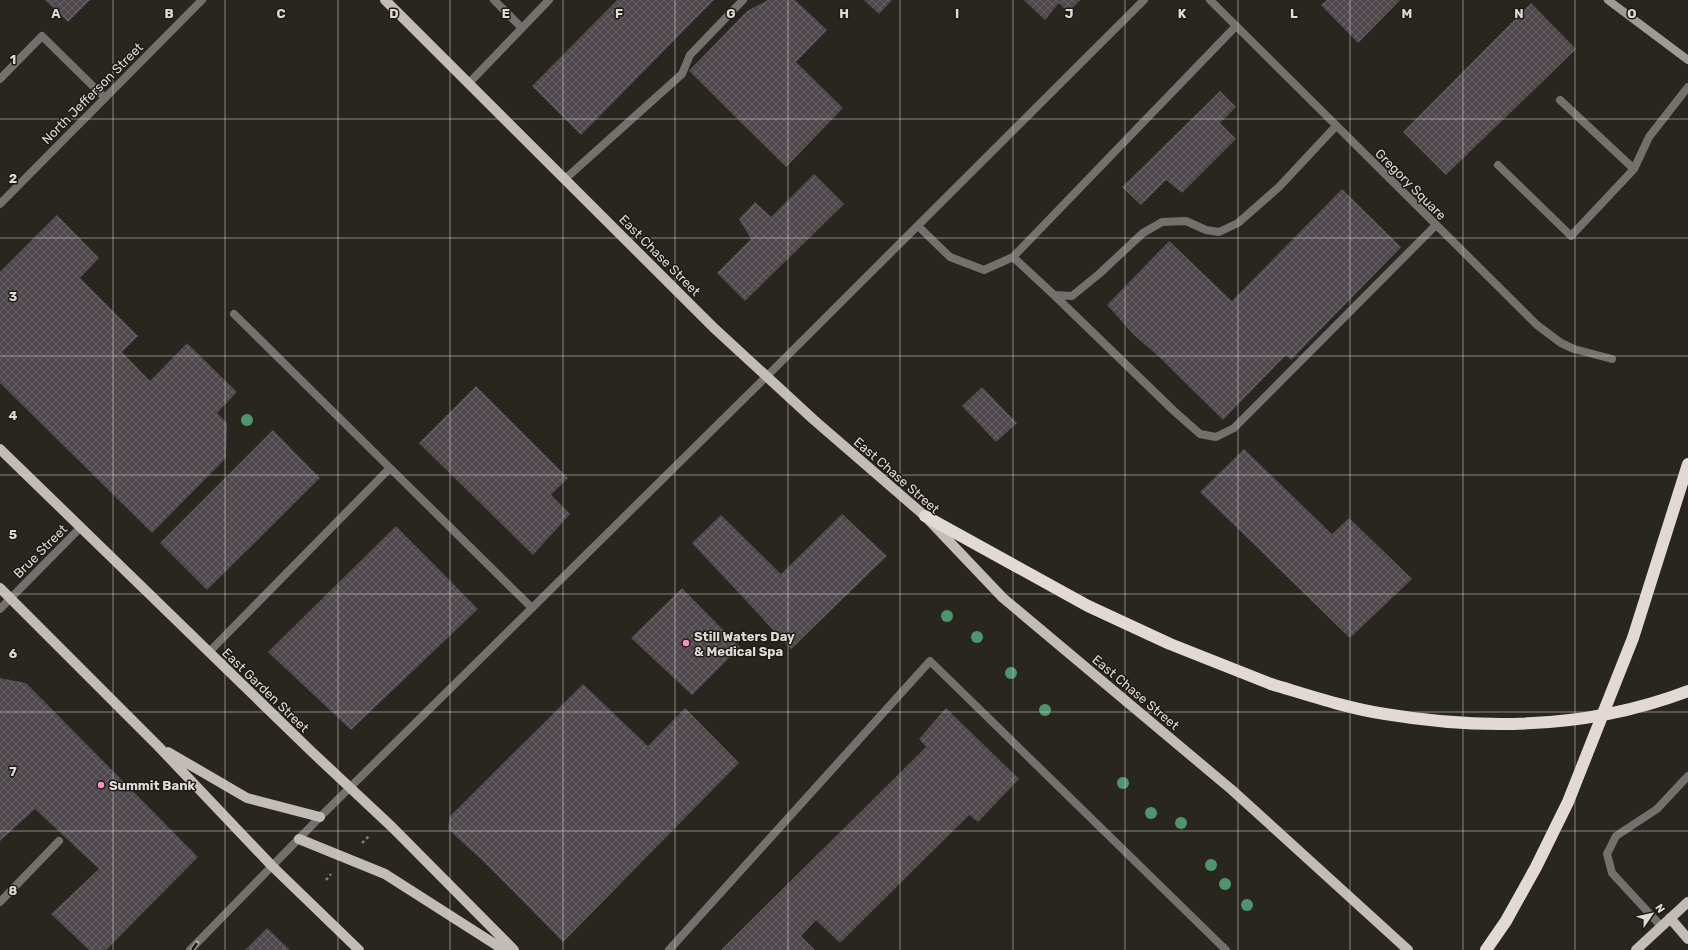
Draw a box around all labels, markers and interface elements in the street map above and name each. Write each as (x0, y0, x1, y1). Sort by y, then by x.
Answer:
text: A (51, 6, 61, 21)
text: B (164, 6, 174, 21)
text: C (276, 6, 286, 21)
text: D (389, 6, 399, 21)
text: E (502, 6, 510, 21)
text: F (615, 6, 623, 21)
text: G (726, 6, 736, 21)
text: H (839, 6, 849, 21)
text: I (955, 6, 959, 21)
text: J (1065, 6, 1073, 21)
text: K (1178, 6, 1187, 21)
text: L (1290, 6, 1298, 21)
text: M (1402, 6, 1412, 21)
text: N (1514, 6, 1524, 21)
text: O (1627, 6, 1637, 21)
street label: North Jefferson Street (39, 40, 146, 147)
text: 1 (10, 52, 16, 67)
street label: Gregory Square (1371, 146, 1449, 224)
text: 2 (9, 171, 17, 186)
street label: East Chase Street (616, 212, 703, 299)
text: 3 (9, 289, 18, 304)
text: 4 (9, 408, 18, 423)
street label: East Chase Street (851, 434, 942, 517)
street label: Brue Street (10, 521, 70, 581)
text: 5 (9, 527, 17, 542)
place label: Still Waters Day & Medical Spa (694, 629, 795, 659)
marker: Still Waters Day & Medical Spa (681, 638, 691, 648)
street label: East Garden Street (219, 645, 312, 736)
text: 6 (9, 646, 18, 661)
street label: East Chase Street (1089, 652, 1182, 733)
text: 7 (9, 764, 17, 779)
place label: Summit Bank (109, 778, 196, 793)
marker: Summit Bank (96, 780, 106, 790)
text: 8 (9, 883, 18, 898)
north arrow (1632, 894, 1672, 934)
text: N (1652, 902, 1668, 916)

